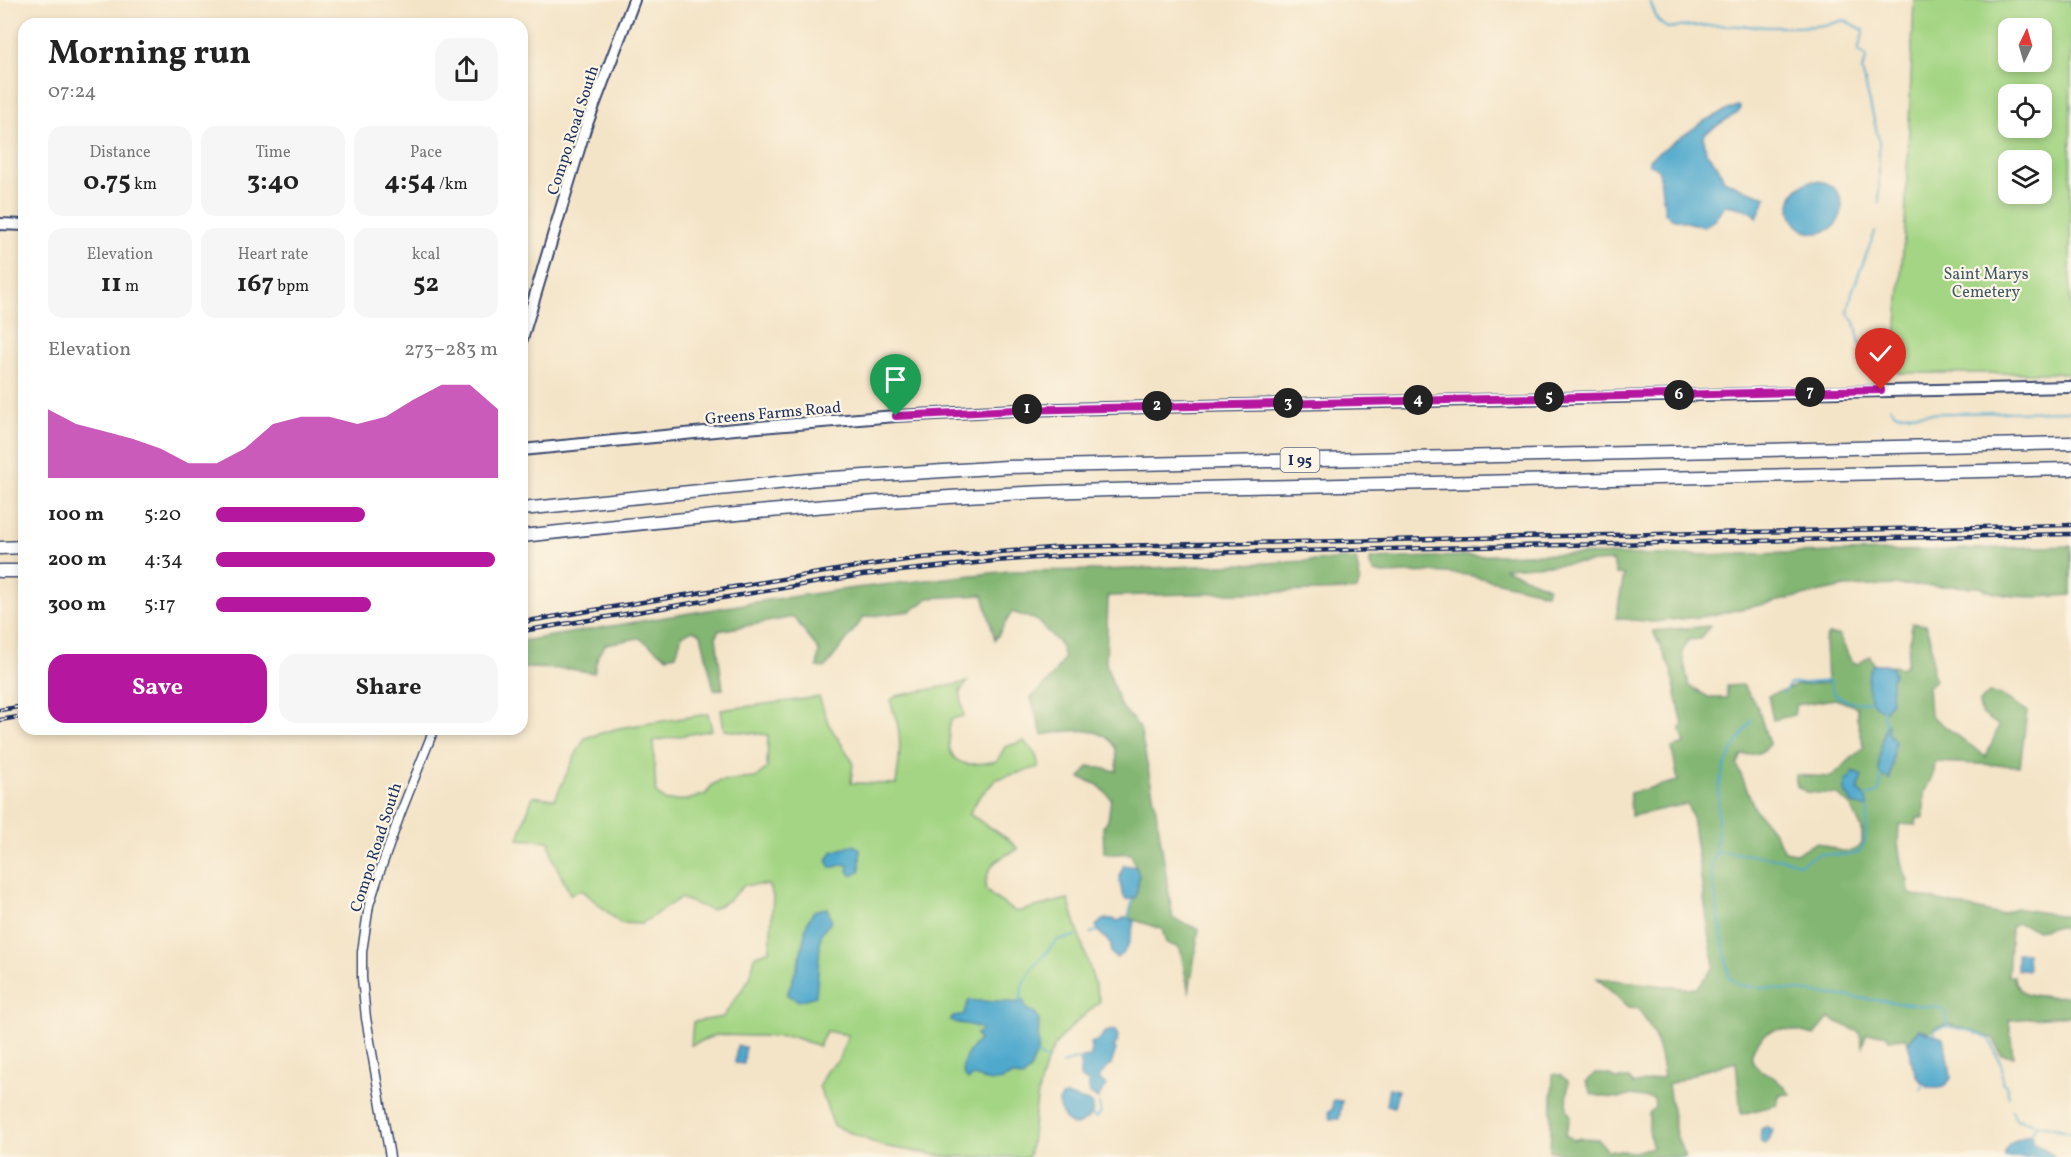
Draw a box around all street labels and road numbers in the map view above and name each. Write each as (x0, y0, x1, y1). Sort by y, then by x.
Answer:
street label: Compo Road South (543, 63, 605, 198)
street label: Greens Farms Road (704, 397, 842, 431)
road number: I 95 (1280, 448, 1320, 472)
street label: Compo Road South (346, 780, 408, 915)

